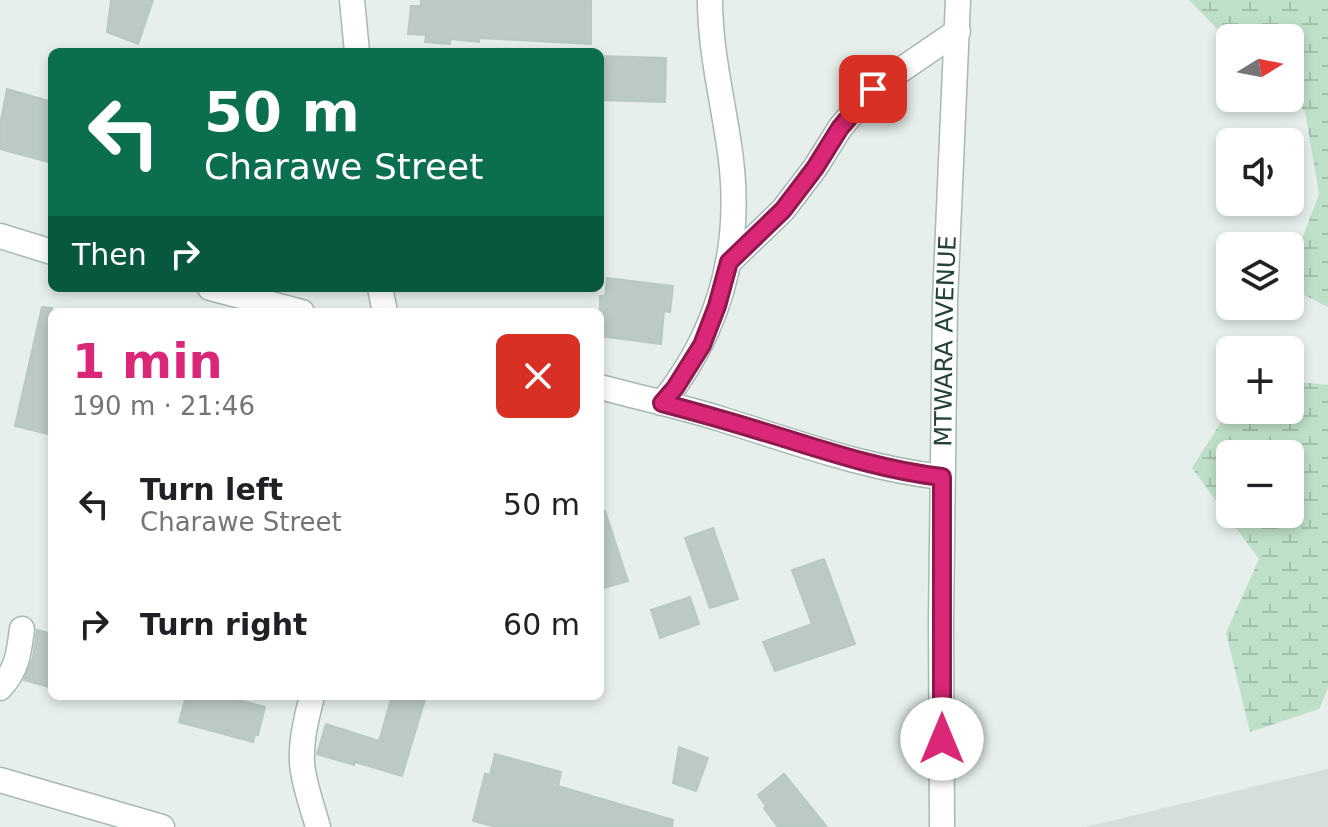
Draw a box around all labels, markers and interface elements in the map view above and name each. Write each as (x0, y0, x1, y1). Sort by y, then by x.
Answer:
north arrow (1216, 24, 1304, 112)
map controls (1216, 24, 1304, 528)
pin (839, 55, 907, 123)
icon: arrive (851, 67, 895, 111)
text: 50 m (204, 79, 360, 144)
icon: left (72, 80, 176, 184)
button: sound (1216, 128, 1304, 216)
text: Charawe Street (204, 146, 483, 187)
icon: right (163, 232, 207, 276)
button: layers (1216, 232, 1304, 320)
street label: MTWARA AVENUE (929, 235, 962, 447)
text: Then (72, 237, 147, 272)
text: 1 min (72, 333, 223, 389)
button: close (496, 334, 580, 418)
button: + (1216, 336, 1304, 424)
text: 190 m · 21:46 (72, 391, 255, 421)
button: − (1216, 440, 1304, 528)
text: Turn left (140, 472, 283, 507)
icon: left (72, 482, 116, 526)
text: 50 m (503, 487, 580, 522)
text: Charawe Street (140, 507, 342, 537)
icon: right (72, 602, 116, 646)
text: Turn right (140, 607, 307, 642)
text: 60 m (503, 607, 580, 642)
position arrow (900, 697, 984, 781)

